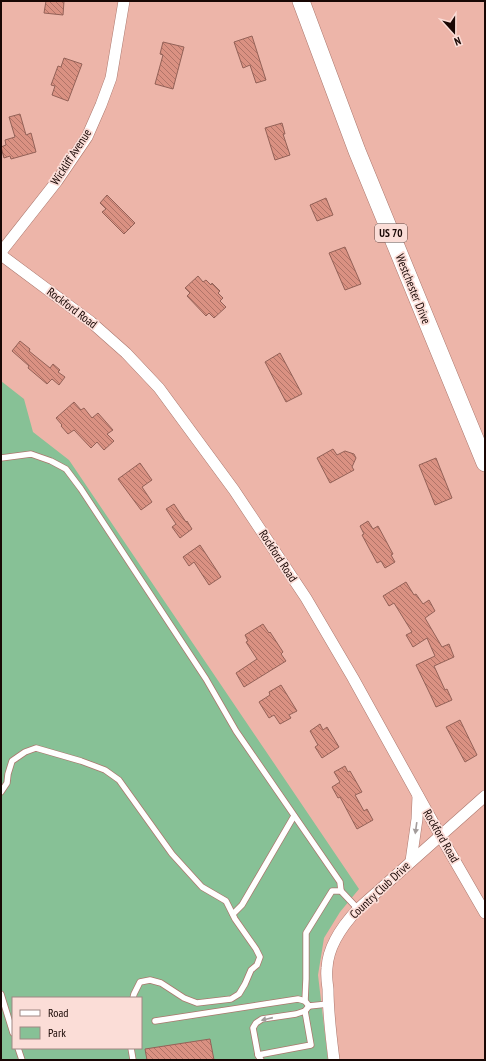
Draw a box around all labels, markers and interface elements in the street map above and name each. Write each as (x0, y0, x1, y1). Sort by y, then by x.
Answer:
north arrow (434, 12, 474, 52)
text: N (452, 34, 463, 49)
street label: Wickliff Avenue (47, 126, 94, 188)
road number: US 70 (375, 224, 407, 242)
street label: Westchester Drive (393, 252, 434, 326)
street label: Rockford Road (44, 284, 100, 331)
street label: Rockford Road (256, 527, 301, 585)
street label: Rockford Road (420, 806, 463, 865)
one-way arrow (413, 822, 419, 834)
street label: Country Club Drive (346, 858, 413, 921)
legend (12, 997, 142, 1049)
text: Road (48, 1005, 68, 1020)
one-way arrow (261, 1016, 273, 1022)
text: Park (48, 1025, 66, 1040)

